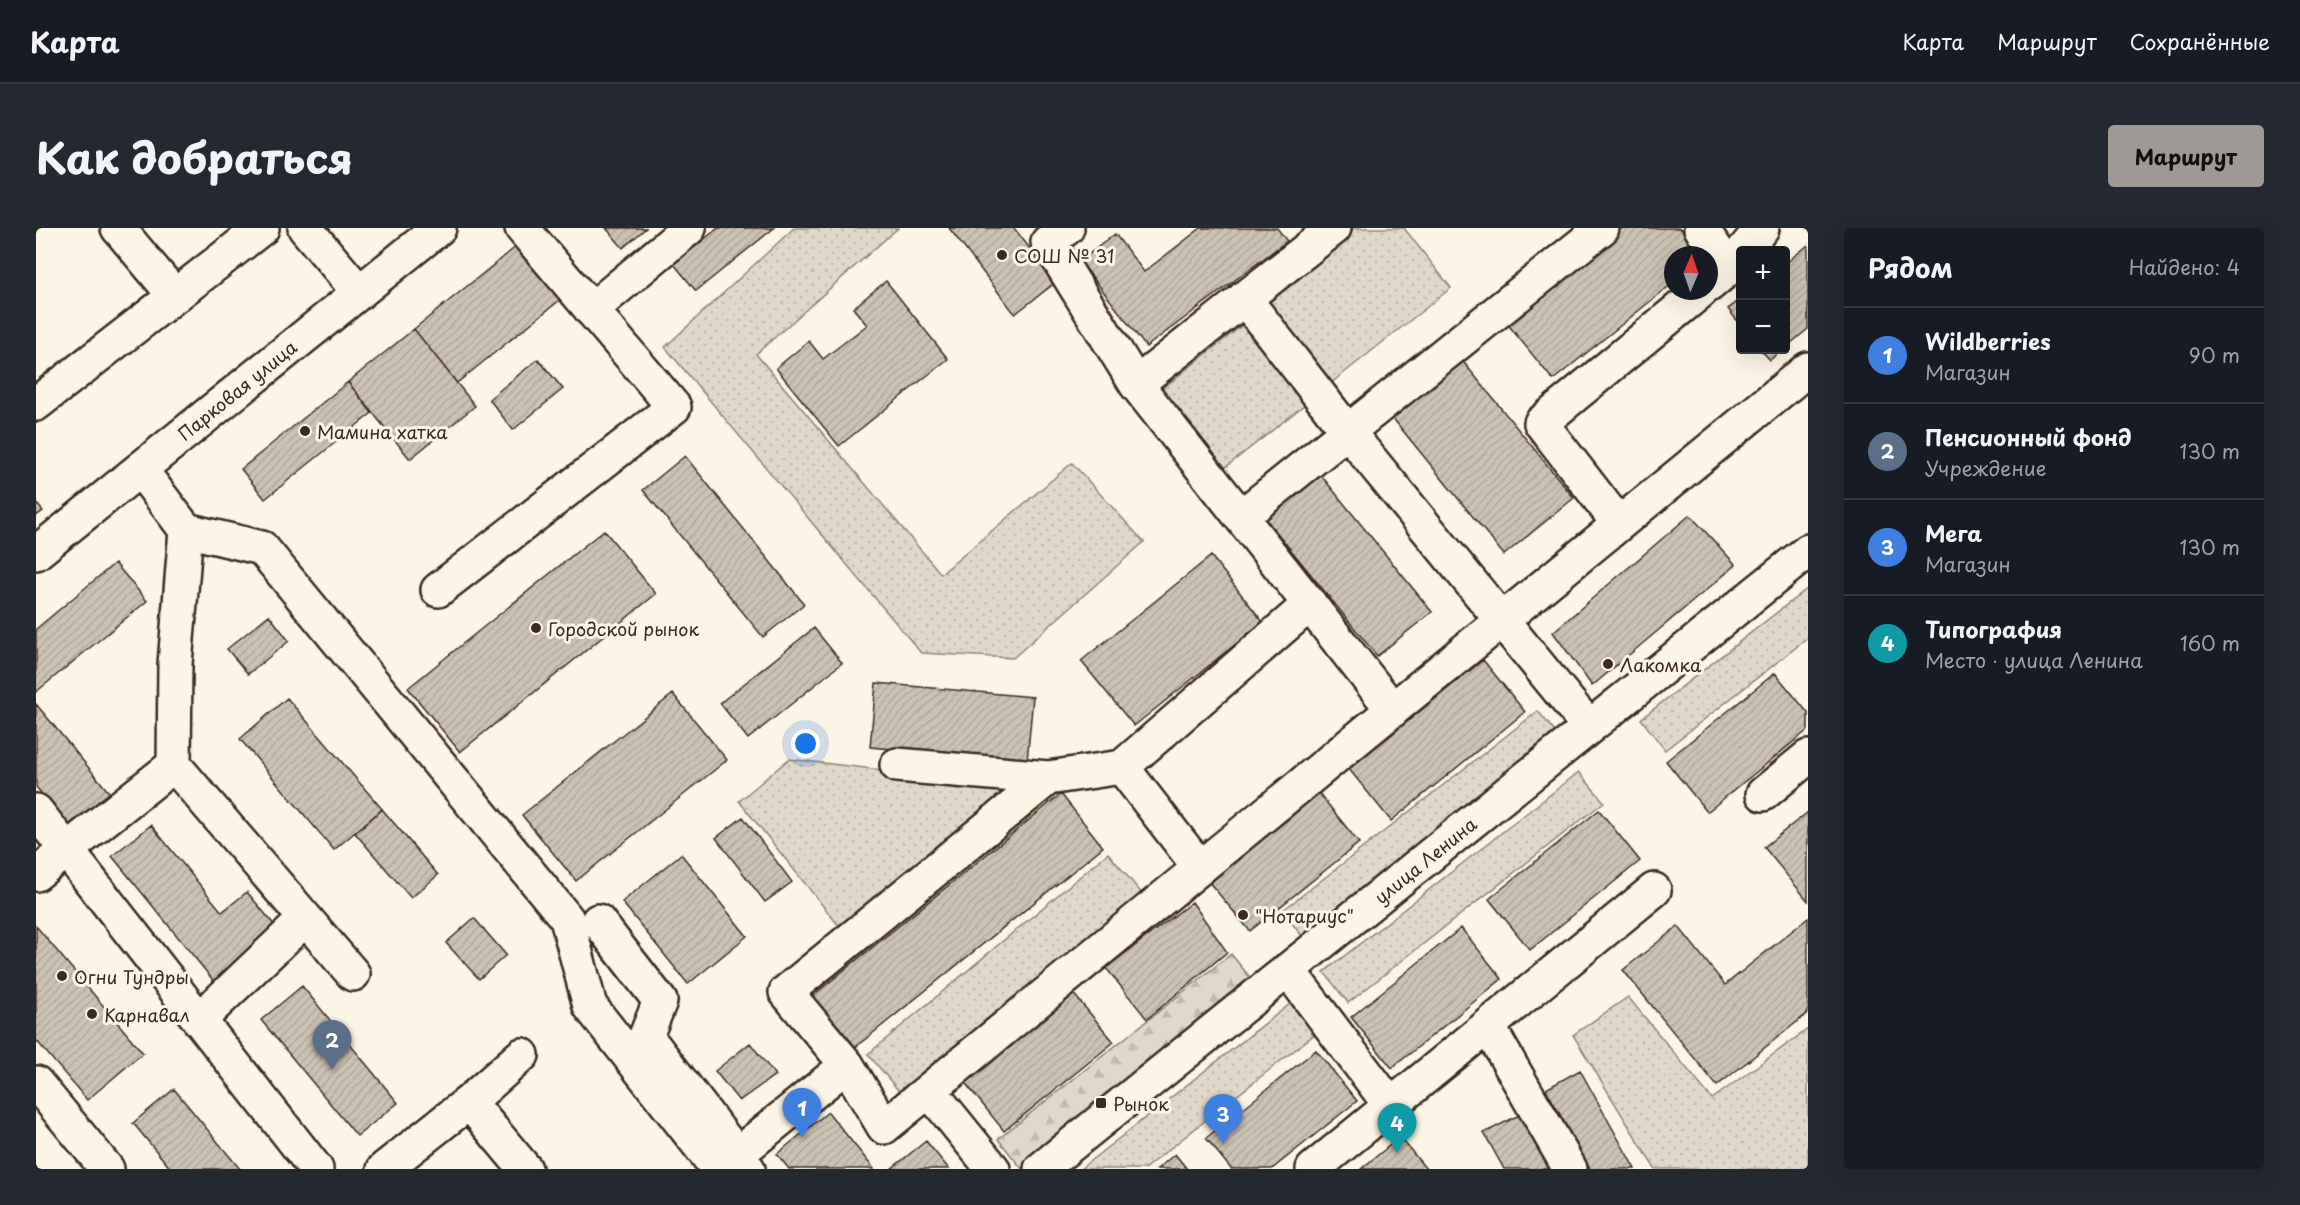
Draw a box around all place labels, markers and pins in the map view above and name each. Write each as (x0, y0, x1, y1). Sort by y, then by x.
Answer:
place label: СОШ № 31 (1014, 242, 1114, 269)
marker: СОШ № 31 (995, 248, 1009, 262)
place label: Мамина хатка (317, 418, 448, 445)
marker: Мамина хатка (298, 424, 312, 438)
place label: Городской рынок (548, 615, 699, 642)
marker: Городской рынок (529, 621, 543, 635)
place label: Лакомка (1620, 651, 1702, 678)
marker: Лакомка (1601, 657, 1615, 671)
place label: "Нотариус" (1255, 902, 1354, 929)
marker: "Нотариус" (1236, 908, 1250, 922)
place label: Огни Тундры (74, 963, 189, 990)
marker: Огни Тундры (55, 969, 69, 983)
place label: Карнавал (104, 1001, 190, 1028)
marker: Карнавал (85, 1007, 99, 1021)
pin: 2 (312, 1020, 352, 1070)
pin: 1 (782, 1088, 822, 1138)
place label: Рынок (1113, 1090, 1169, 1117)
pin: 3 (1204, 1094, 1242, 1144)
marker: Рынок (1094, 1096, 1108, 1110)
pin: 4 (1378, 1104, 1416, 1153)

